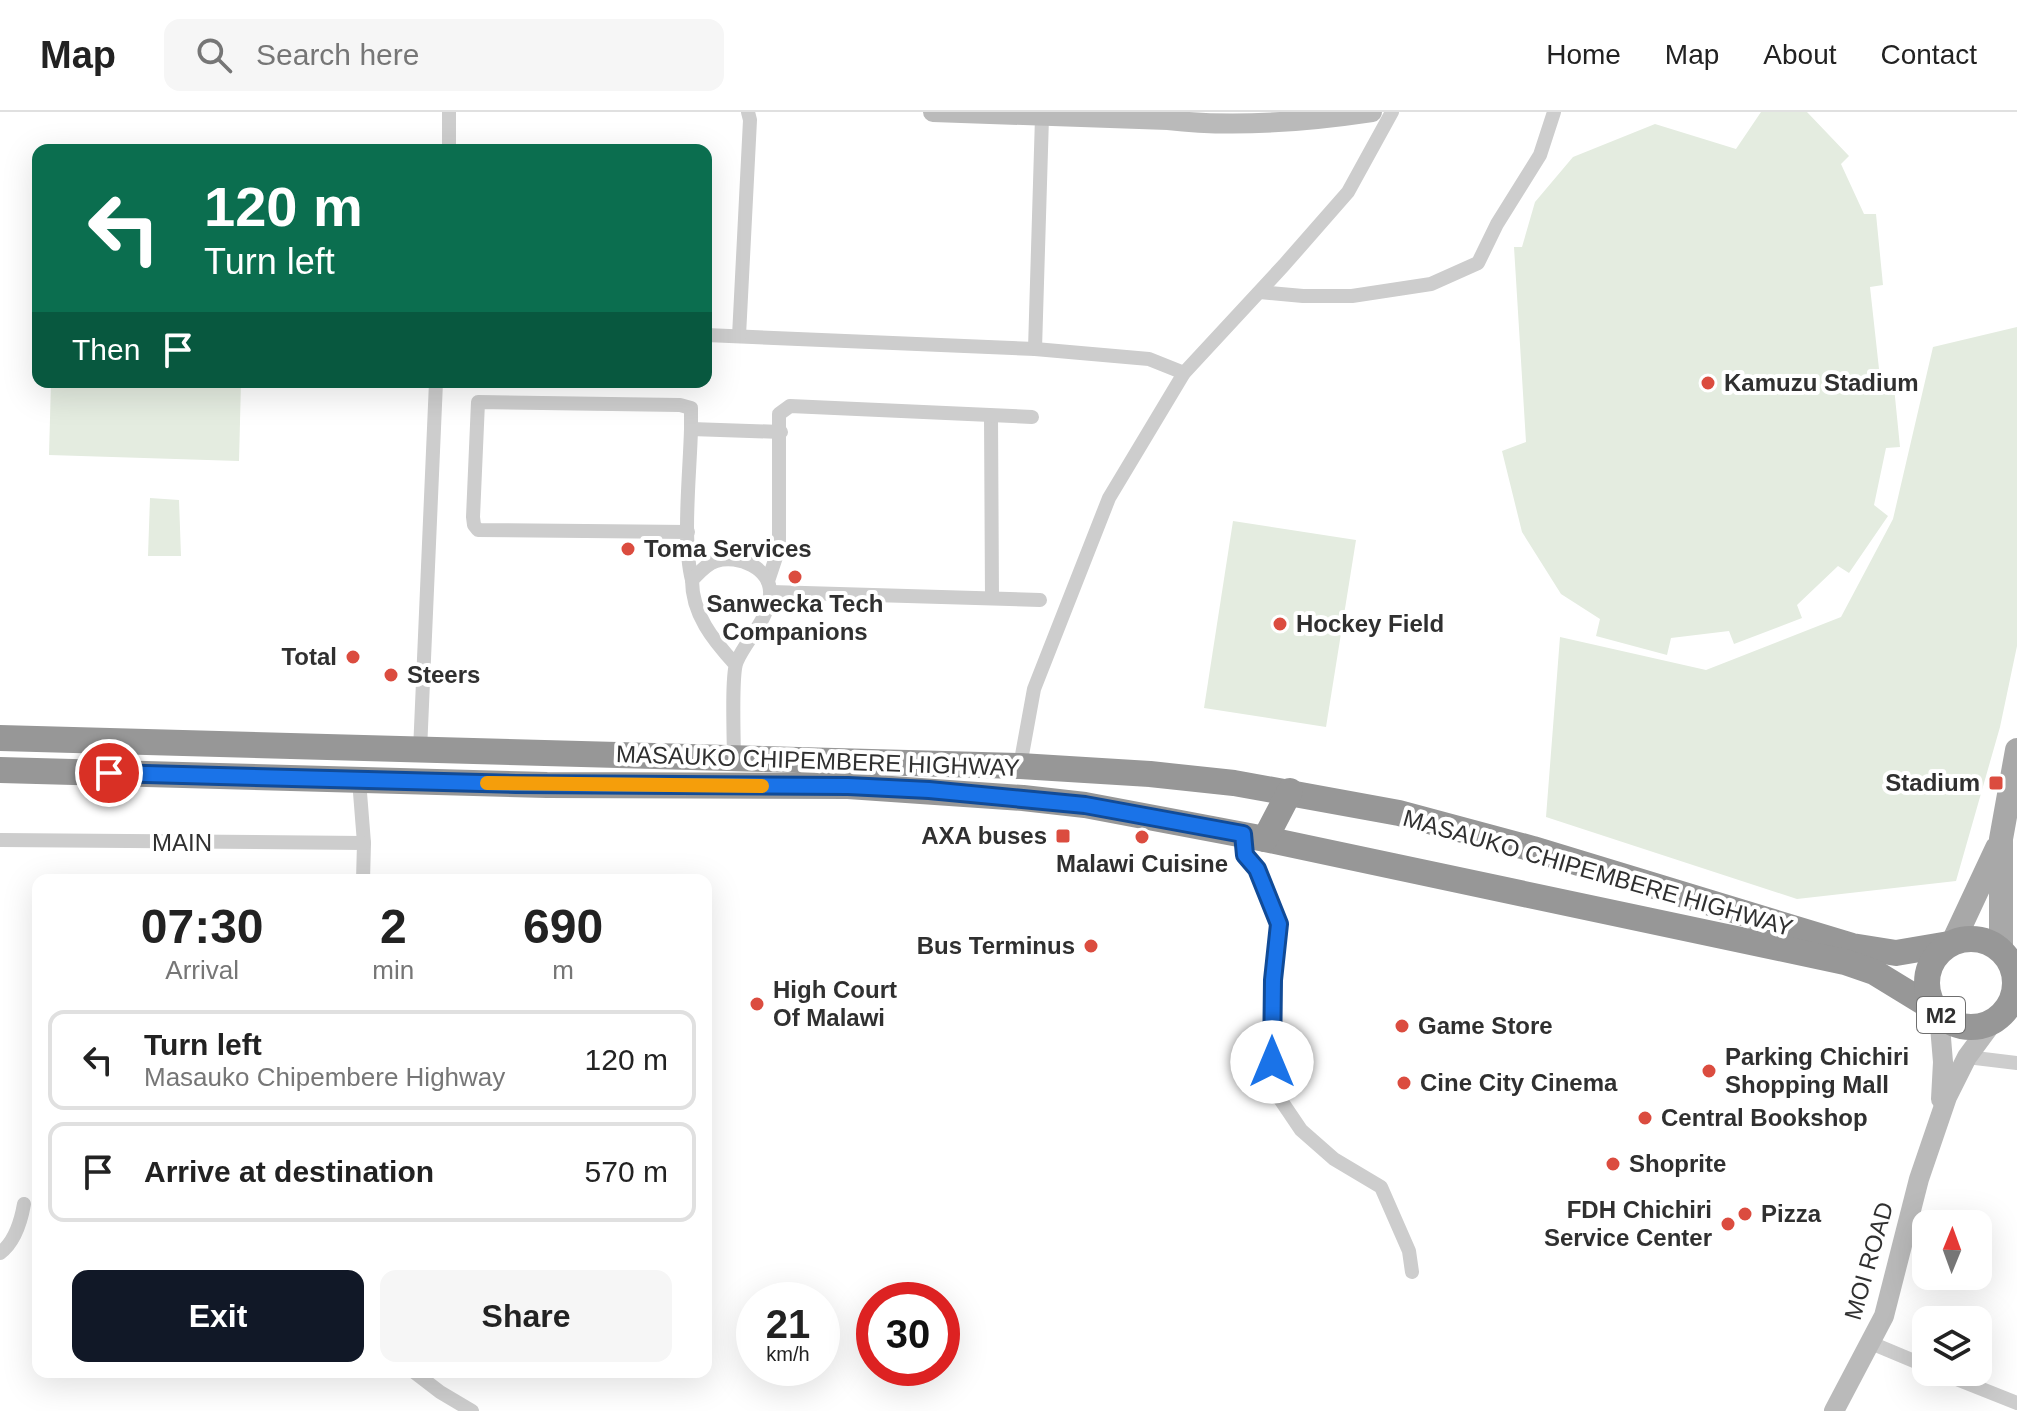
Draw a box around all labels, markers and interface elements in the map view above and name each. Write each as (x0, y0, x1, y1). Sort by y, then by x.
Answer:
search box (164, 19, 724, 91)
icon: search (192, 33, 236, 77)
text: Map (40, 34, 116, 76)
text: Search here (256, 38, 419, 71)
text: Home (1546, 39, 1621, 70)
text: Map (1665, 39, 1719, 70)
text: About (1763, 39, 1837, 70)
text: Contact (1881, 39, 1977, 70)
text: 120 m (204, 175, 363, 238)
icon: left (72, 176, 176, 280)
text: Turn left (204, 241, 335, 282)
icon: arrive (156, 328, 200, 372)
text: Then (72, 333, 140, 366)
place label: Kamuzu Stadium (1724, 369, 1919, 396)
marker: Kamuzu Stadium (1699, 374, 1717, 392)
place label: Toma Services (644, 535, 812, 562)
marker: Toma Services (619, 540, 637, 558)
marker: Sanwecka Tech Companions (786, 568, 804, 586)
place label: Sanwecka Tech Companions (707, 590, 883, 645)
place label: Hockey Field (1296, 610, 1444, 637)
marker: Hockey Field (1271, 615, 1289, 633)
place label: Total (281, 643, 337, 670)
marker: Total (344, 648, 362, 666)
place label: Steers (407, 661, 480, 688)
marker: Steers (382, 666, 400, 684)
pin (75, 739, 143, 807)
street label: MASAUKO CHIPEMBERE HIGHWAY (616, 740, 1020, 781)
icon: arrive (87, 751, 131, 795)
place label: Stadium (1885, 769, 1980, 796)
marker: Stadium (1987, 774, 2005, 792)
street label: MASAUKO CHIPEMBERE HIGHWAY (1400, 804, 1796, 941)
place label: AXA buses (921, 822, 1047, 849)
marker: AXA buses (1054, 827, 1072, 845)
marker: Malawi Cuisine (1133, 828, 1151, 846)
street label: MAIN (152, 829, 212, 856)
place label: Malawi Cuisine (1056, 850, 1228, 877)
text: 07:30 (141, 900, 264, 953)
text: 2 (380, 900, 407, 953)
text: 690 (523, 900, 603, 953)
place label: Bus Terminus (917, 932, 1075, 959)
marker: Bus Terminus (1082, 937, 1100, 955)
text: Arrival (165, 955, 239, 985)
text: min (372, 955, 414, 985)
text: m (552, 955, 574, 985)
place label: High Court Of Malawi (773, 976, 897, 1031)
marker: High Court Of Malawi (748, 995, 766, 1013)
road number: M2 (1917, 997, 1965, 1033)
place label: Game Store (1418, 1012, 1553, 1039)
marker: Game Store (1393, 1017, 1411, 1035)
position arrow (1230, 1020, 1314, 1104)
text: Turn left (144, 1028, 262, 1061)
icon: left (76, 1038, 120, 1082)
text: 120 m (585, 1043, 668, 1076)
place label: Parking Chichiri Shopping Mall (1725, 1043, 1909, 1098)
text: Masauko Chipembere Highway (144, 1062, 505, 1092)
marker: Parking Chichiri Shopping Mall (1700, 1062, 1718, 1080)
place label: Cine City Cinema (1420, 1069, 1618, 1096)
marker: Cine City Cinema (1395, 1074, 1413, 1092)
place label: Central Bookshop (1661, 1104, 1868, 1131)
marker: Central Bookshop (1636, 1109, 1654, 1127)
icon: arrive (76, 1150, 120, 1194)
place label: Shoprite (1629, 1150, 1726, 1177)
text: Arrive at destination (144, 1155, 434, 1188)
text: 570 m (585, 1155, 668, 1188)
marker: Shoprite (1604, 1155, 1622, 1173)
place label: FDH Chichiri Service Center (1544, 1196, 1712, 1251)
street label: MOI ROAD (1839, 1199, 1898, 1323)
place label: Pizza (1761, 1200, 1822, 1227)
marker: Pizza (1736, 1205, 1754, 1223)
north arrow (1912, 1210, 1992, 1290)
map controls (1912, 1210, 1992, 1386)
marker: FDH Chichiri Service Center (1719, 1215, 1737, 1233)
button: Exit (72, 1270, 364, 1362)
button: Share (380, 1270, 672, 1362)
speed limit sign: 30 (856, 1282, 960, 1386)
text: 21 (766, 1302, 810, 1346)
button: layers (1912, 1306, 1992, 1386)
text: km/h (766, 1343, 810, 1365)

